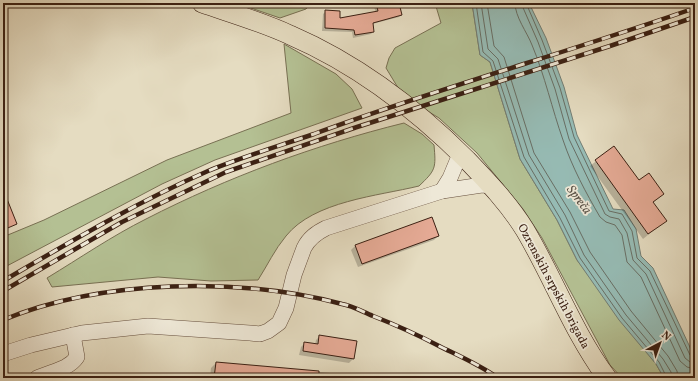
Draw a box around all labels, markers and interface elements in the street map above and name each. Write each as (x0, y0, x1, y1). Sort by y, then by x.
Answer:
water label: Spreča (562, 182, 595, 218)
street label: Ozrenskih srpskih brigada (513, 221, 593, 352)
north arrow (640, 323, 680, 363)
text: N (658, 328, 674, 345)

